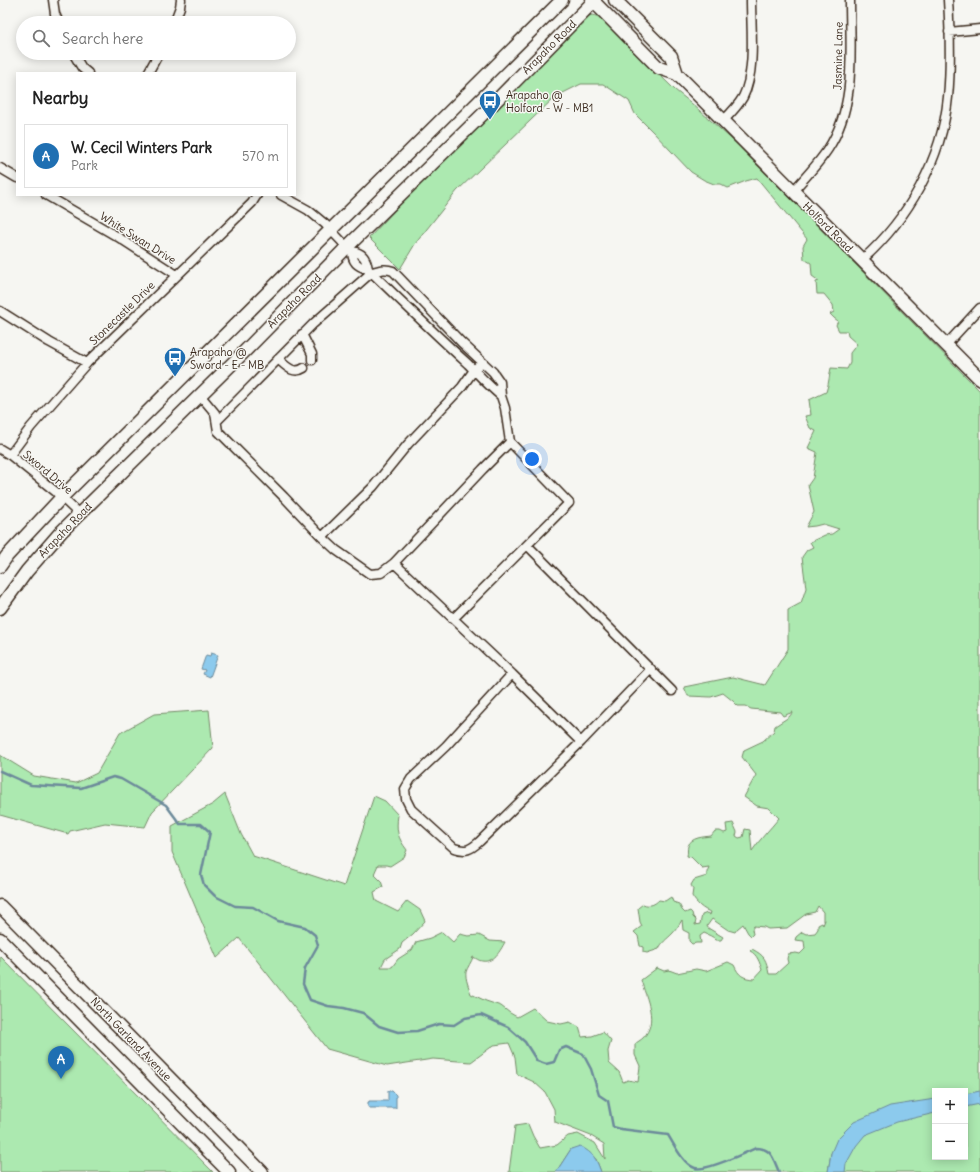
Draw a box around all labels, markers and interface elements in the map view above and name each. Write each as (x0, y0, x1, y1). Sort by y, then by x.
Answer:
search box (16, 16, 296, 60)
street label: Arapaho Road (519, 17, 579, 77)
street label: Jasmine Lane (830, 22, 846, 90)
icon: search (30, 27, 52, 49)
text: Search here (62, 29, 143, 48)
text: Nearby (32, 87, 88, 109)
bus stop icon: Arapaho @ Holford - W - MB1 (477, 88, 503, 121)
place label: Arapaho @ Holford - W - MB1 (506, 88, 593, 115)
text: W. Cecil Winters Park (71, 138, 212, 157)
text: A (42, 148, 50, 165)
text: 570 m (242, 148, 279, 165)
text: Park (71, 157, 98, 174)
street label: Holford Road (800, 199, 856, 255)
street label: White Swan Drive (97, 209, 179, 267)
street label: Arapaho Road (264, 271, 324, 331)
street label: Stonecastle Drive (86, 278, 158, 348)
bus stop icon: Arapaho @ Sword - E - MB (162, 345, 188, 378)
place label: Arapaho @ Sword - E - MB (190, 345, 264, 372)
street label: Sword Drive (20, 447, 76, 497)
your location (522, 449, 542, 469)
street label: Arapaho Road (35, 499, 95, 560)
street label: North Garland Avenue (88, 994, 175, 1084)
pin: A (48, 1046, 74, 1079)
map controls (932, 1088, 968, 1160)
button: + (932, 1088, 968, 1124)
button: − (932, 1124, 968, 1160)

